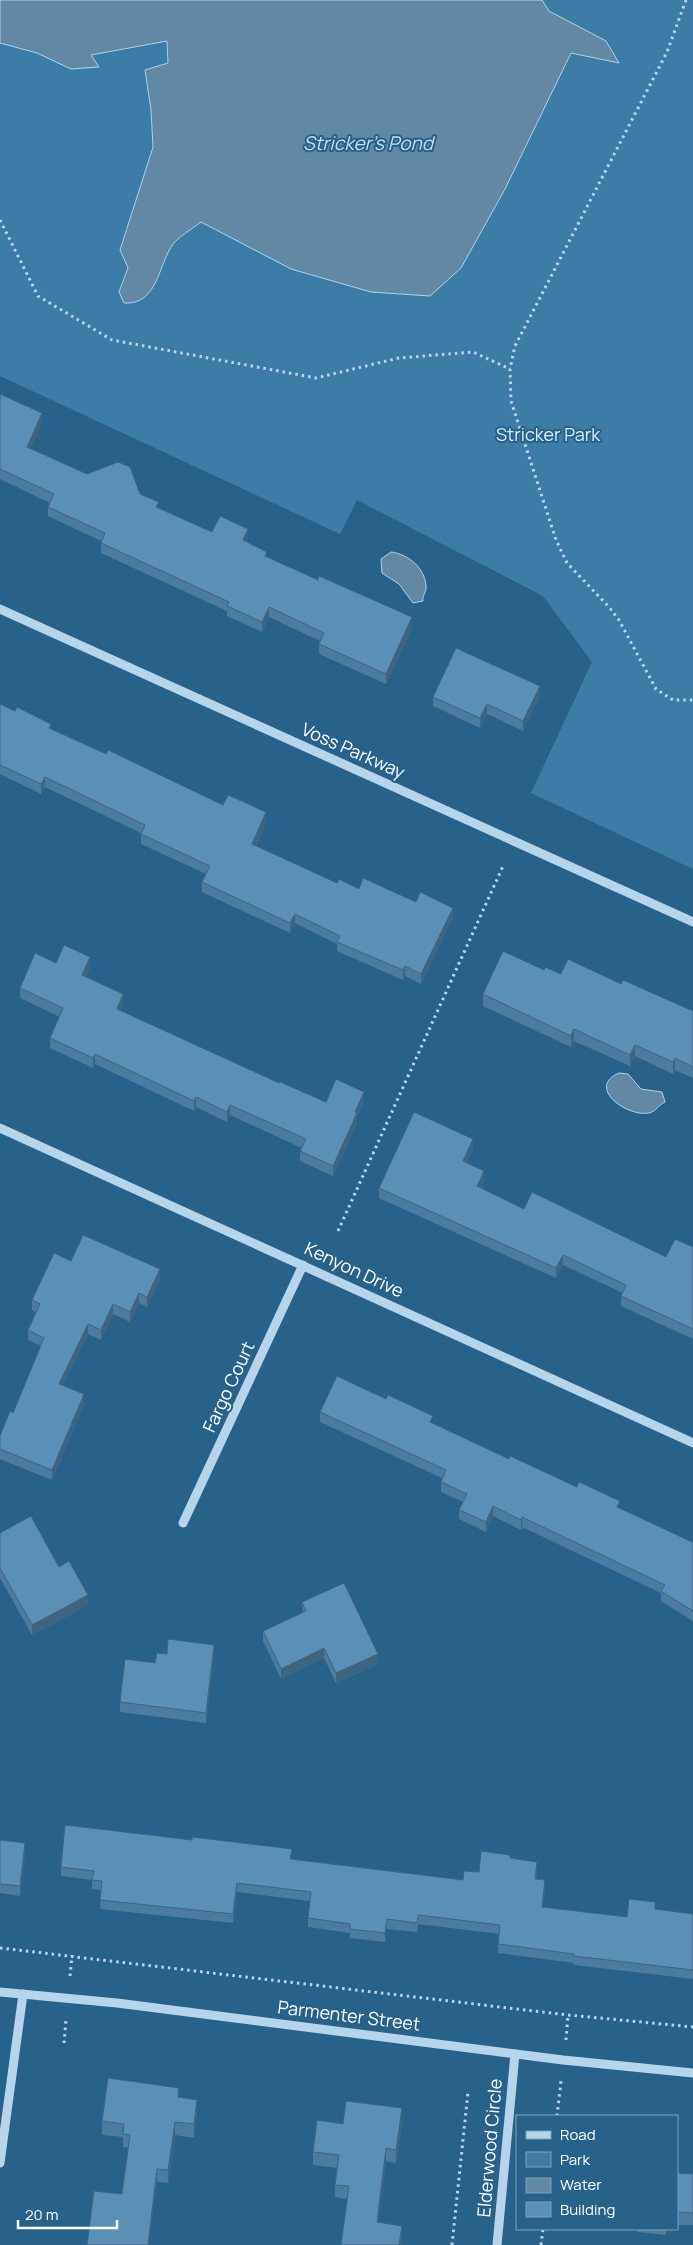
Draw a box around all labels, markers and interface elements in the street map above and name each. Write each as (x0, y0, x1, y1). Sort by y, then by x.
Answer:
water label: Stricker's Pond (303, 130, 436, 156)
park label: Stricker Park (496, 422, 601, 446)
street label: Voss Parkway (298, 717, 409, 784)
street label: Kenyon Drive (301, 1236, 408, 1303)
street label: Fargo Court (197, 1337, 260, 1436)
street label: Parmenter Street (276, 1994, 422, 2036)
street label: Elderwood Circle (471, 2078, 507, 2218)
legend (516, 2115, 678, 2230)
text: Road (560, 2124, 596, 2145)
text: Park (560, 2149, 590, 2170)
text: Water (560, 2174, 602, 2195)
scale bar (18, 2198, 116, 2230)
text: Building (560, 2199, 615, 2220)
text: 20 m (25, 2204, 58, 2225)

